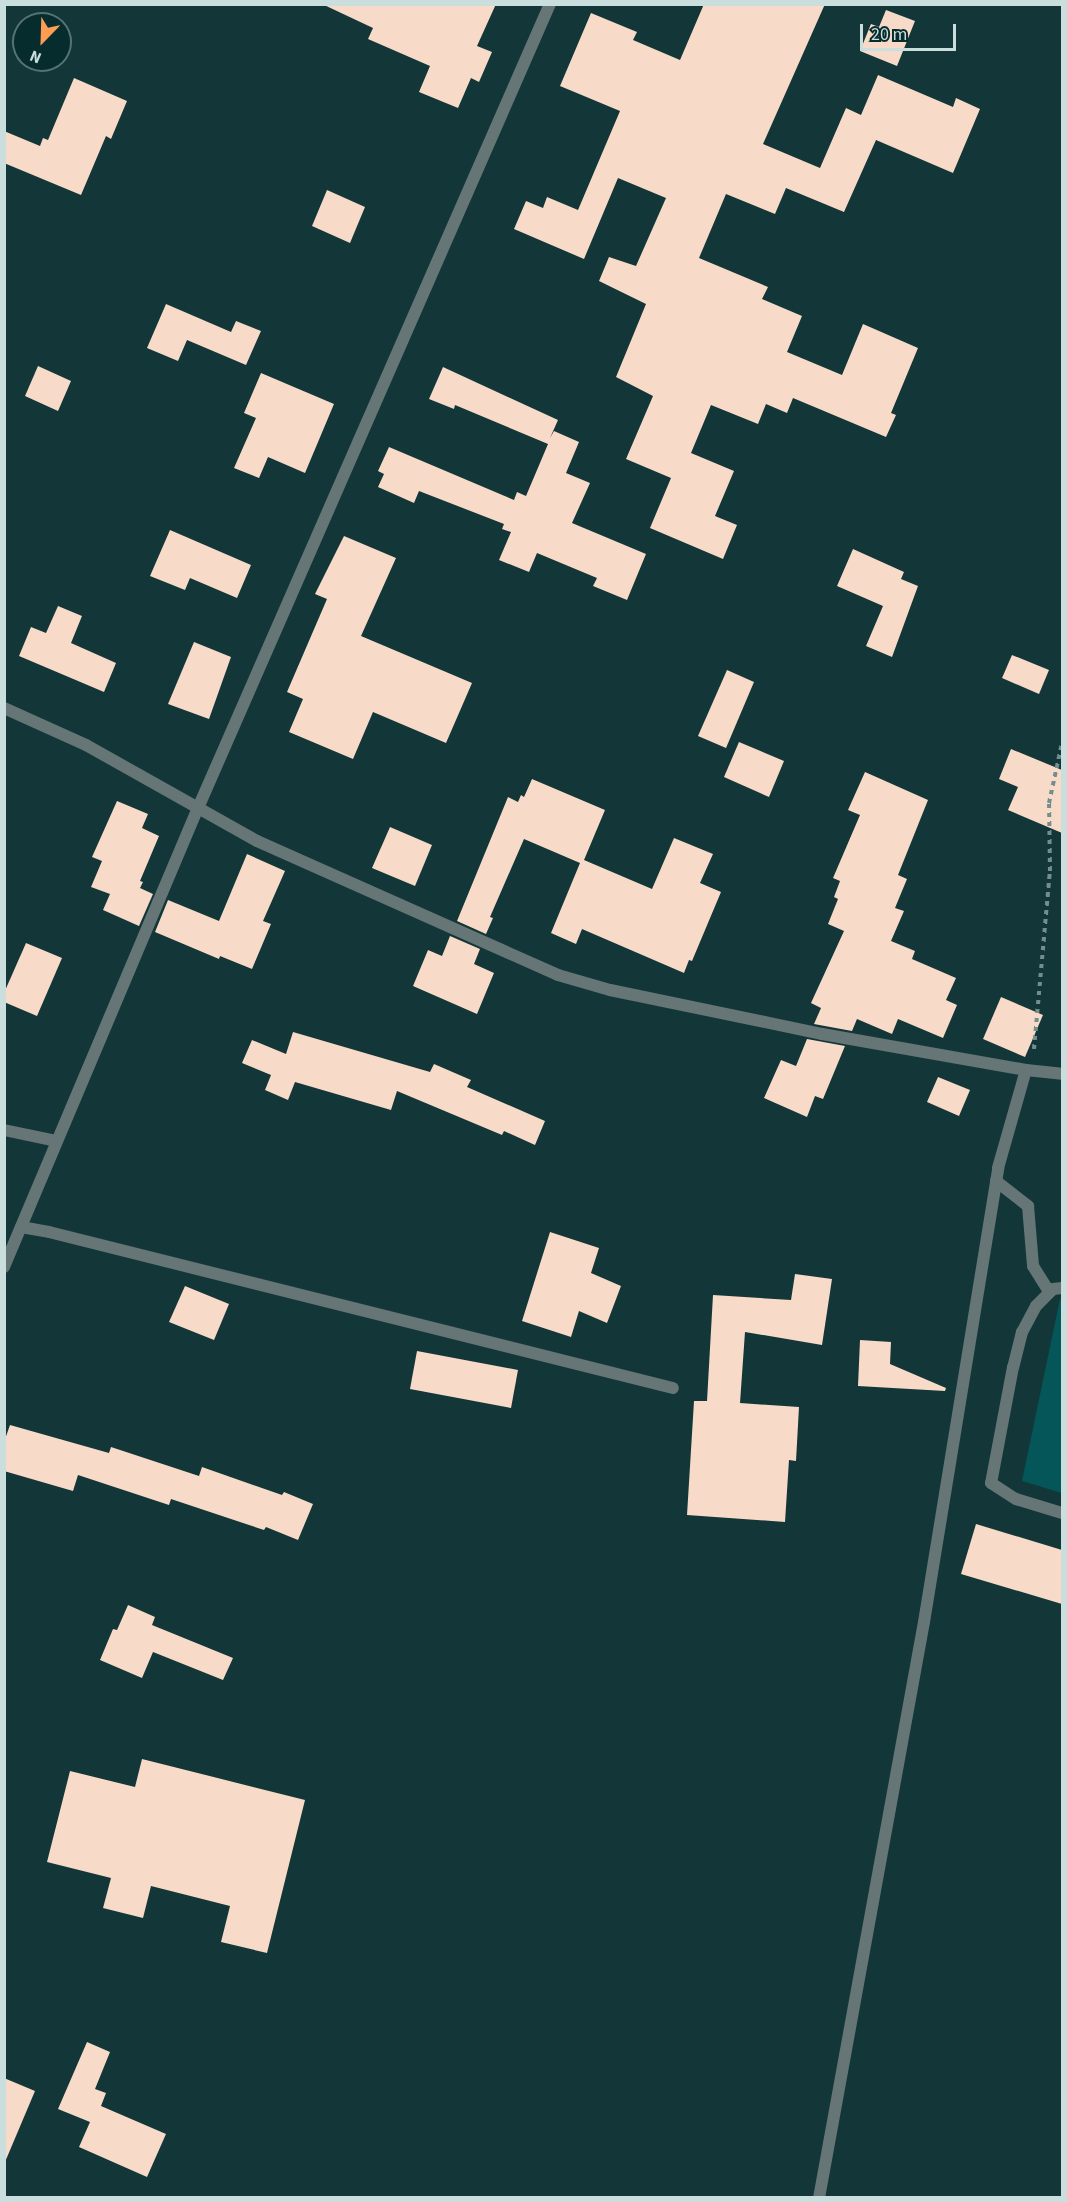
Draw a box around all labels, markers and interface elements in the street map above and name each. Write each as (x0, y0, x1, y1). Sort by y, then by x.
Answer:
north arrow (12, 12, 72, 72)
scale bar (863, 12, 959, 50)
text: 20 m (871, 22, 907, 47)
text: N (27, 45, 45, 69)

